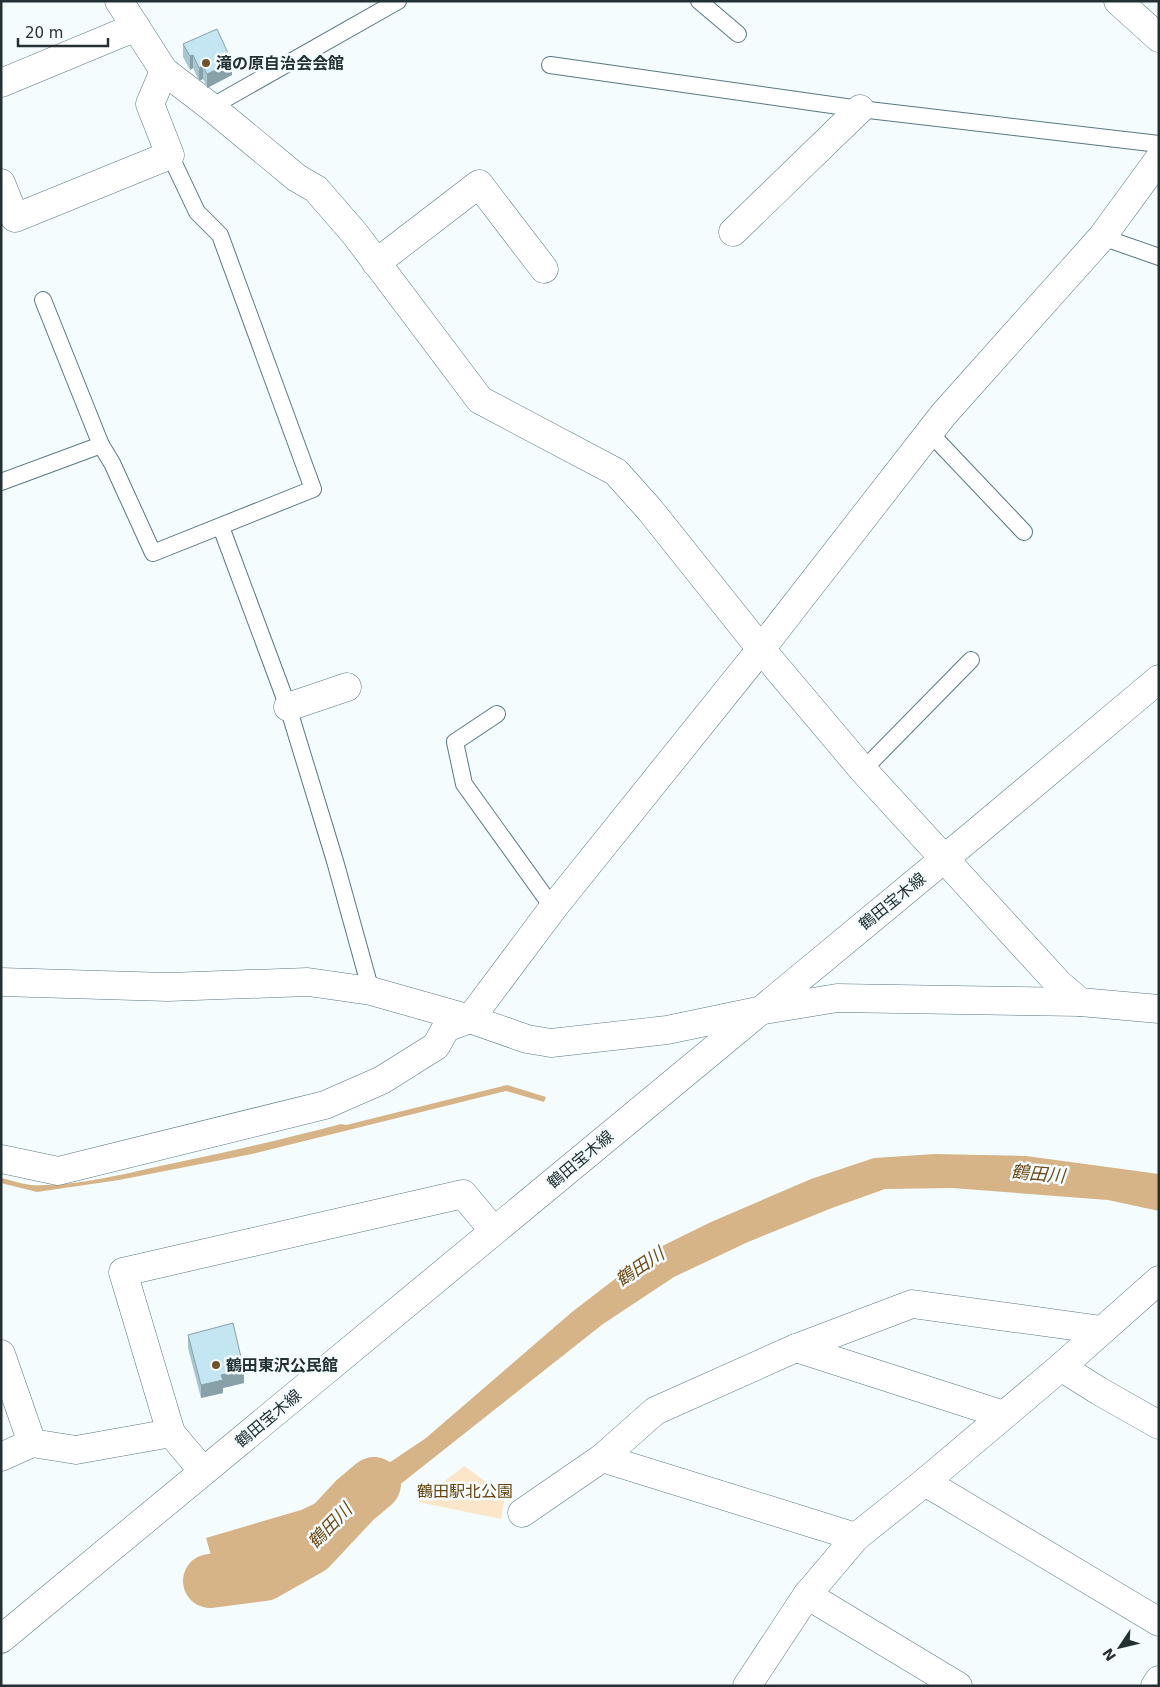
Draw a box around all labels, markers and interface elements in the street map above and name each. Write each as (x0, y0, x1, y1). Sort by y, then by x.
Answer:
scale bar (18, 15, 108, 47)
text: 20 m (25, 24, 63, 42)
place label: 滝の原自治会会館 (216, 54, 344, 73)
marker: 滝の原自治会会館 (200, 57, 212, 69)
street label: 鶴田宝木線 (855, 869, 929, 934)
street label: 鶴田宝木線 (544, 1126, 617, 1192)
water label: 鶴田川 (1010, 1161, 1068, 1186)
water label: 鶴田川 (611, 1242, 670, 1290)
place label: 鶴田東沢公民館 (226, 1356, 338, 1375)
marker: 鶴田東沢公民館 (210, 1359, 222, 1371)
street label: 鶴田宝木線 (232, 1385, 305, 1451)
park label: 鶴田駅北公園 (417, 1482, 513, 1501)
water label: 鶴田川 (303, 1497, 357, 1552)
north arrow (1095, 1622, 1145, 1672)
text: N (1099, 1645, 1119, 1664)

